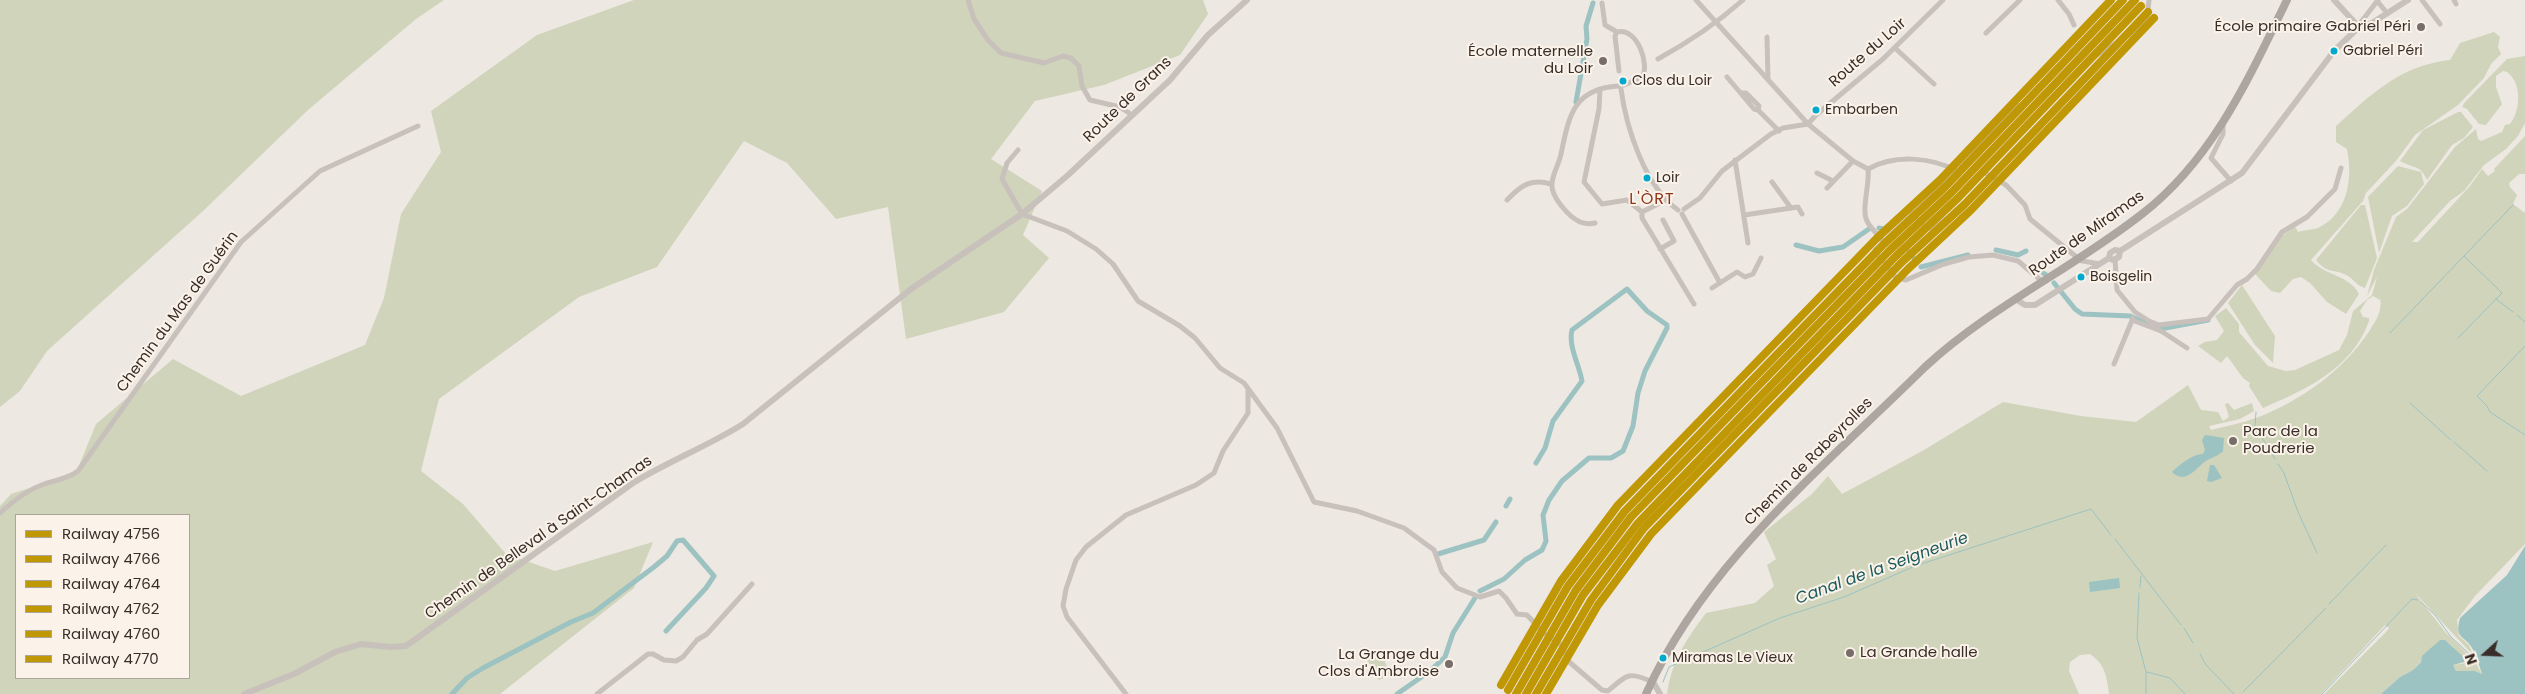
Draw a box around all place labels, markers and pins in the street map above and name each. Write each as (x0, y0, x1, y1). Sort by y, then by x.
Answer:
place label: École primaire Gabriel Péri (2215, 18, 2411, 36)
marker: École primaire Gabriel Péri (2415, 21, 2427, 33)
place label: École maternelle du Loir (1468, 43, 1593, 78)
place label: Gabriel Péri (2343, 43, 2423, 59)
marker: Gabriel Péri (2329, 46, 2339, 56)
marker: École maternelle du Loir (1597, 55, 1609, 67)
place label: Clos du Loir (1632, 73, 1712, 89)
marker: Clos du Loir (1618, 76, 1628, 86)
place label: Embarben (1825, 102, 1898, 118)
marker: Embarben (1811, 105, 1821, 115)
place label: Loir (1656, 170, 1680, 186)
marker: Loir (1642, 173, 1652, 183)
place label: Boisgelin (2090, 269, 2152, 285)
marker: Boisgelin (2076, 272, 2086, 282)
place label: Parc de la Poudrerie (2243, 423, 2318, 458)
marker: Parc de la Poudrerie (2227, 435, 2239, 447)
place label: La Grande halle (1860, 644, 1977, 662)
place label: La Grange du Clos d'Ambroise (1318, 646, 1439, 681)
marker: La Grande halle (1844, 647, 1856, 659)
place label: Miramas Le Vieux (1672, 650, 1793, 666)
marker: Miramas Le Vieux (1658, 653, 1668, 663)
marker: La Grange du Clos d'Ambroise (1443, 658, 1455, 670)

